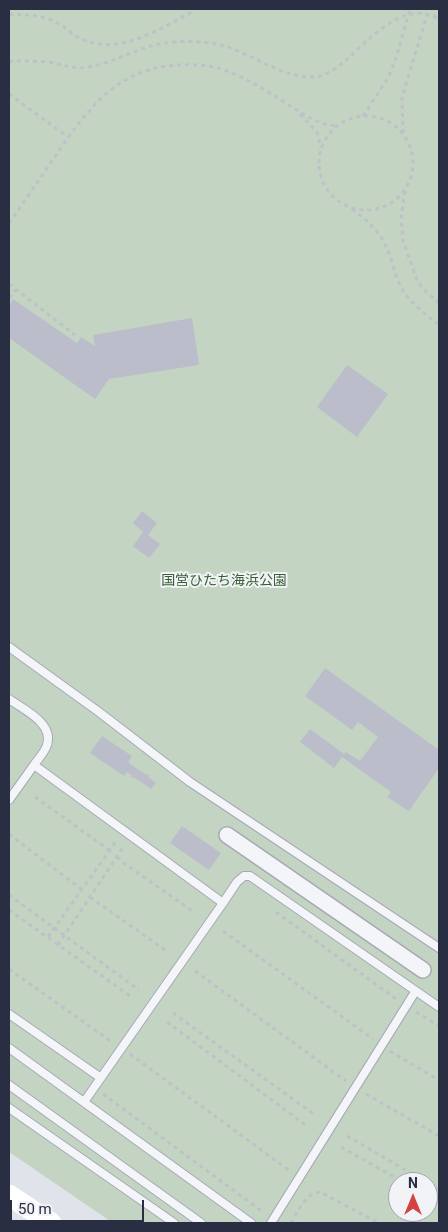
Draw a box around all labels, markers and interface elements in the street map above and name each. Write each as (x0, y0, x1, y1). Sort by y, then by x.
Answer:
park label: 国営ひたち海浜公園 (161, 573, 287, 589)
north arrow (388, 1172, 438, 1222)
text: N (408, 1175, 418, 1191)
scale bar (12, 1190, 146, 1222)
text: 50 m (18, 1200, 52, 1218)

